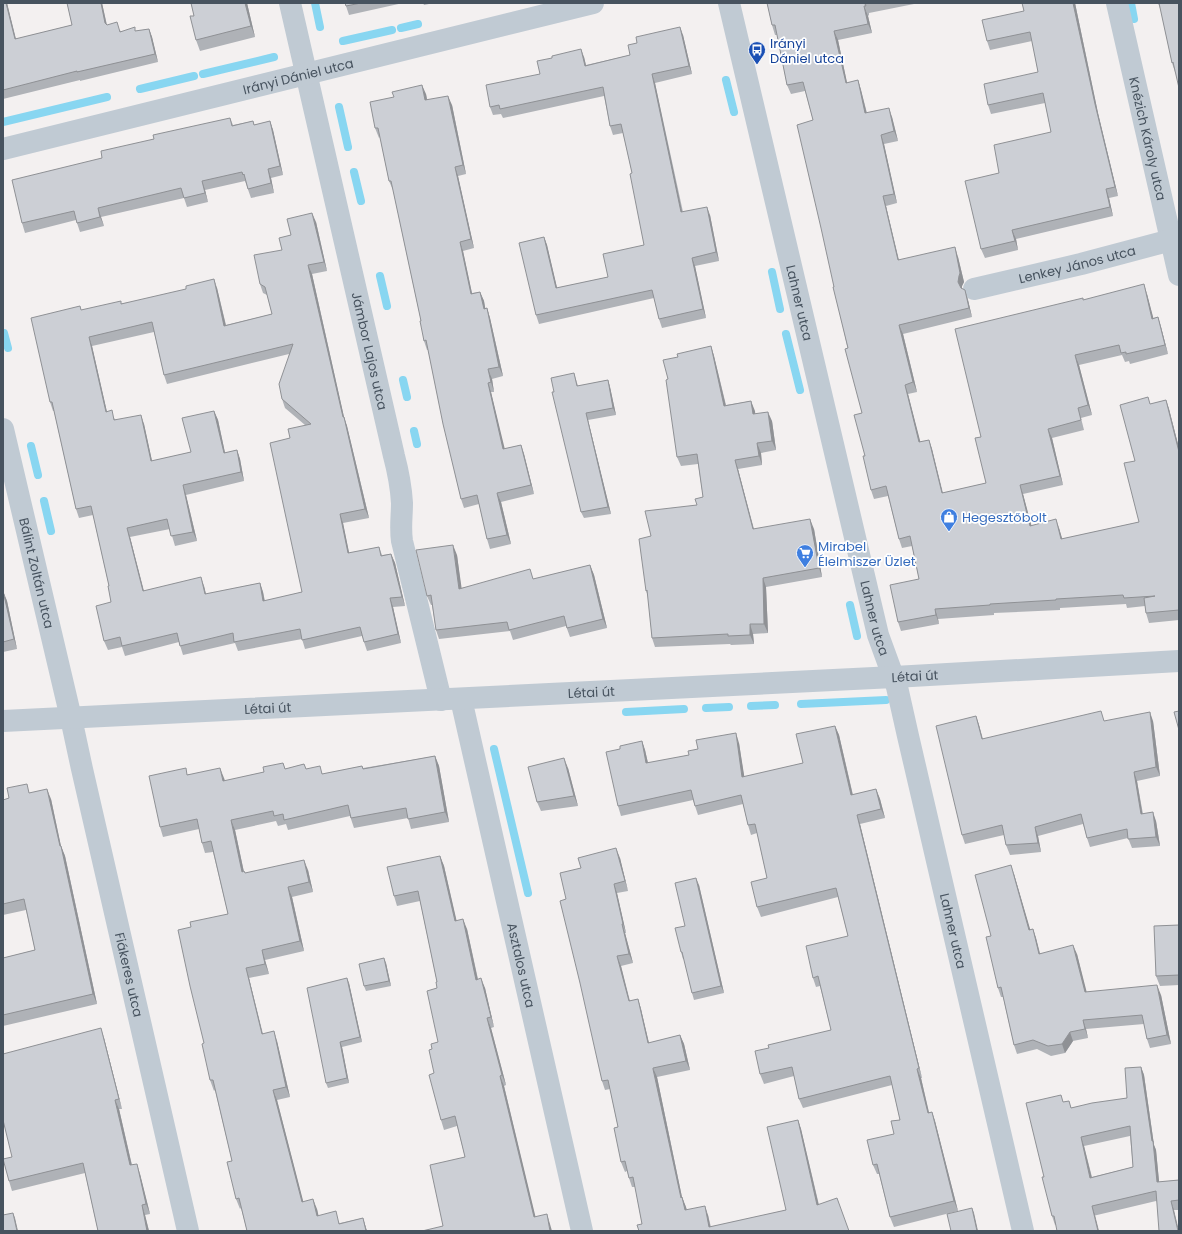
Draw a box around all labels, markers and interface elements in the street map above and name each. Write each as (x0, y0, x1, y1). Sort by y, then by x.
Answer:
place label: Irányi Dániel utca (770, 34, 844, 68)
bus stop icon: Irányi Dániel utca (747, 40, 767, 65)
street label: Irányi Dániel utca (241, 53, 355, 99)
street label: Knézich Károly utca (1125, 75, 1171, 202)
street label: Lenkey János utca (1017, 240, 1138, 288)
street label: Lahner utca (782, 263, 818, 343)
street label: Jámbor Lajos utca (347, 290, 393, 412)
shop icon: Hegesztőbolt (939, 507, 959, 532)
place label: Hegesztőbolt (962, 508, 1047, 527)
street label: Bálint Zoltán utca (15, 516, 59, 630)
place label: Mirabel Élelmiszer Üzlet (818, 537, 916, 571)
supermarket icon: Mirabel Élelmiszer Üzlet (795, 543, 815, 568)
street label: Lahner utca (856, 578, 894, 658)
street label: Létai út (891, 665, 939, 687)
street label: Létai út (567, 681, 615, 703)
street label: Létai út (244, 697, 292, 719)
street label: Lahner utca (935, 891, 971, 971)
street label: Asztalos utca (503, 921, 540, 1010)
street label: Fiákeres utca (110, 930, 148, 1019)

